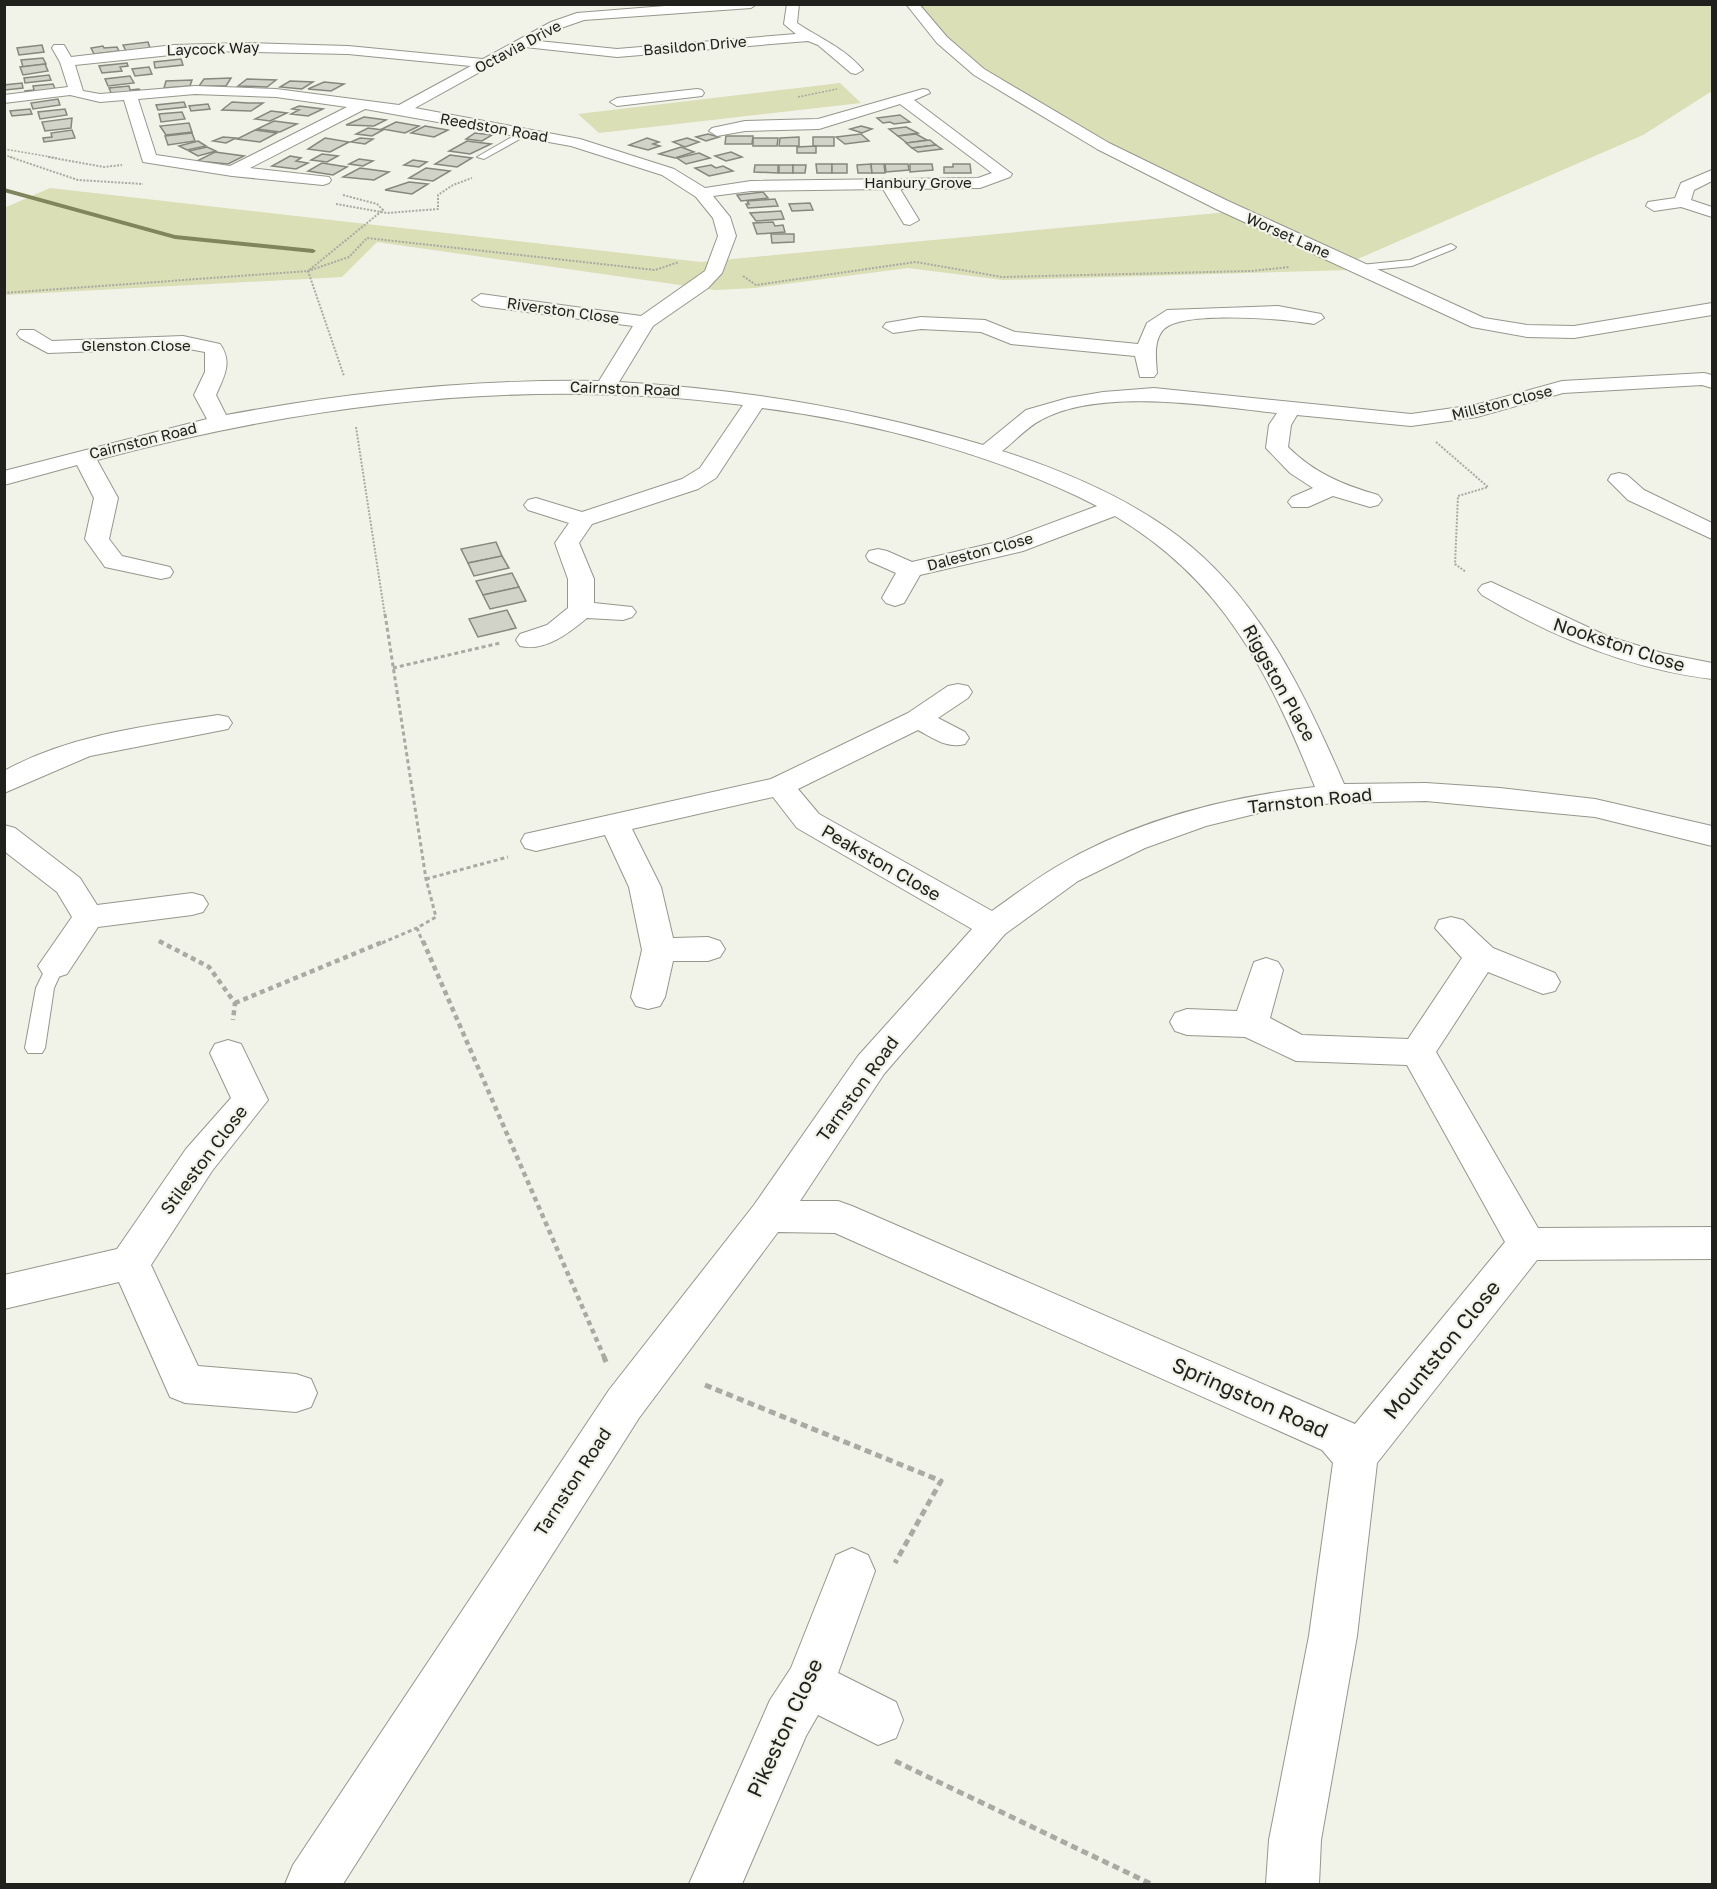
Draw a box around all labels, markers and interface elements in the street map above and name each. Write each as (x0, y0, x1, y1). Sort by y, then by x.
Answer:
street label: Octavia Drive (471, 16, 564, 76)
street label: Basildon Drive (643, 32, 748, 58)
street label: Laycock Way (166, 37, 260, 59)
street label: Reedston Road (439, 109, 550, 145)
street label: Hanbury Grove (864, 173, 972, 191)
street label: Worset Lane (1244, 209, 1334, 262)
street label: Riverston Close (506, 293, 621, 327)
street label: Glenston Close (81, 336, 191, 354)
street label: Cairnston Road (570, 377, 681, 399)
street label: Millston Close (1450, 381, 1554, 423)
street label: Cairnston Road (87, 418, 199, 462)
street label: Daleston Close (925, 528, 1035, 574)
street label: Nookston Close (1551, 612, 1688, 676)
street label: Riggston Place (1239, 620, 1321, 745)
street label: Tarnston Road (1247, 783, 1373, 817)
street label: Peakston Close (818, 819, 945, 905)
street label: Tarnston Road (812, 1031, 903, 1145)
street label: Stileston Close (155, 1100, 251, 1218)
street label: Mountston Close (1377, 1275, 1505, 1424)
street label: Springston Road (1168, 1351, 1332, 1443)
street label: Tarnston Road (529, 1423, 615, 1540)
street label: Pikeston Close (741, 1654, 828, 1801)

